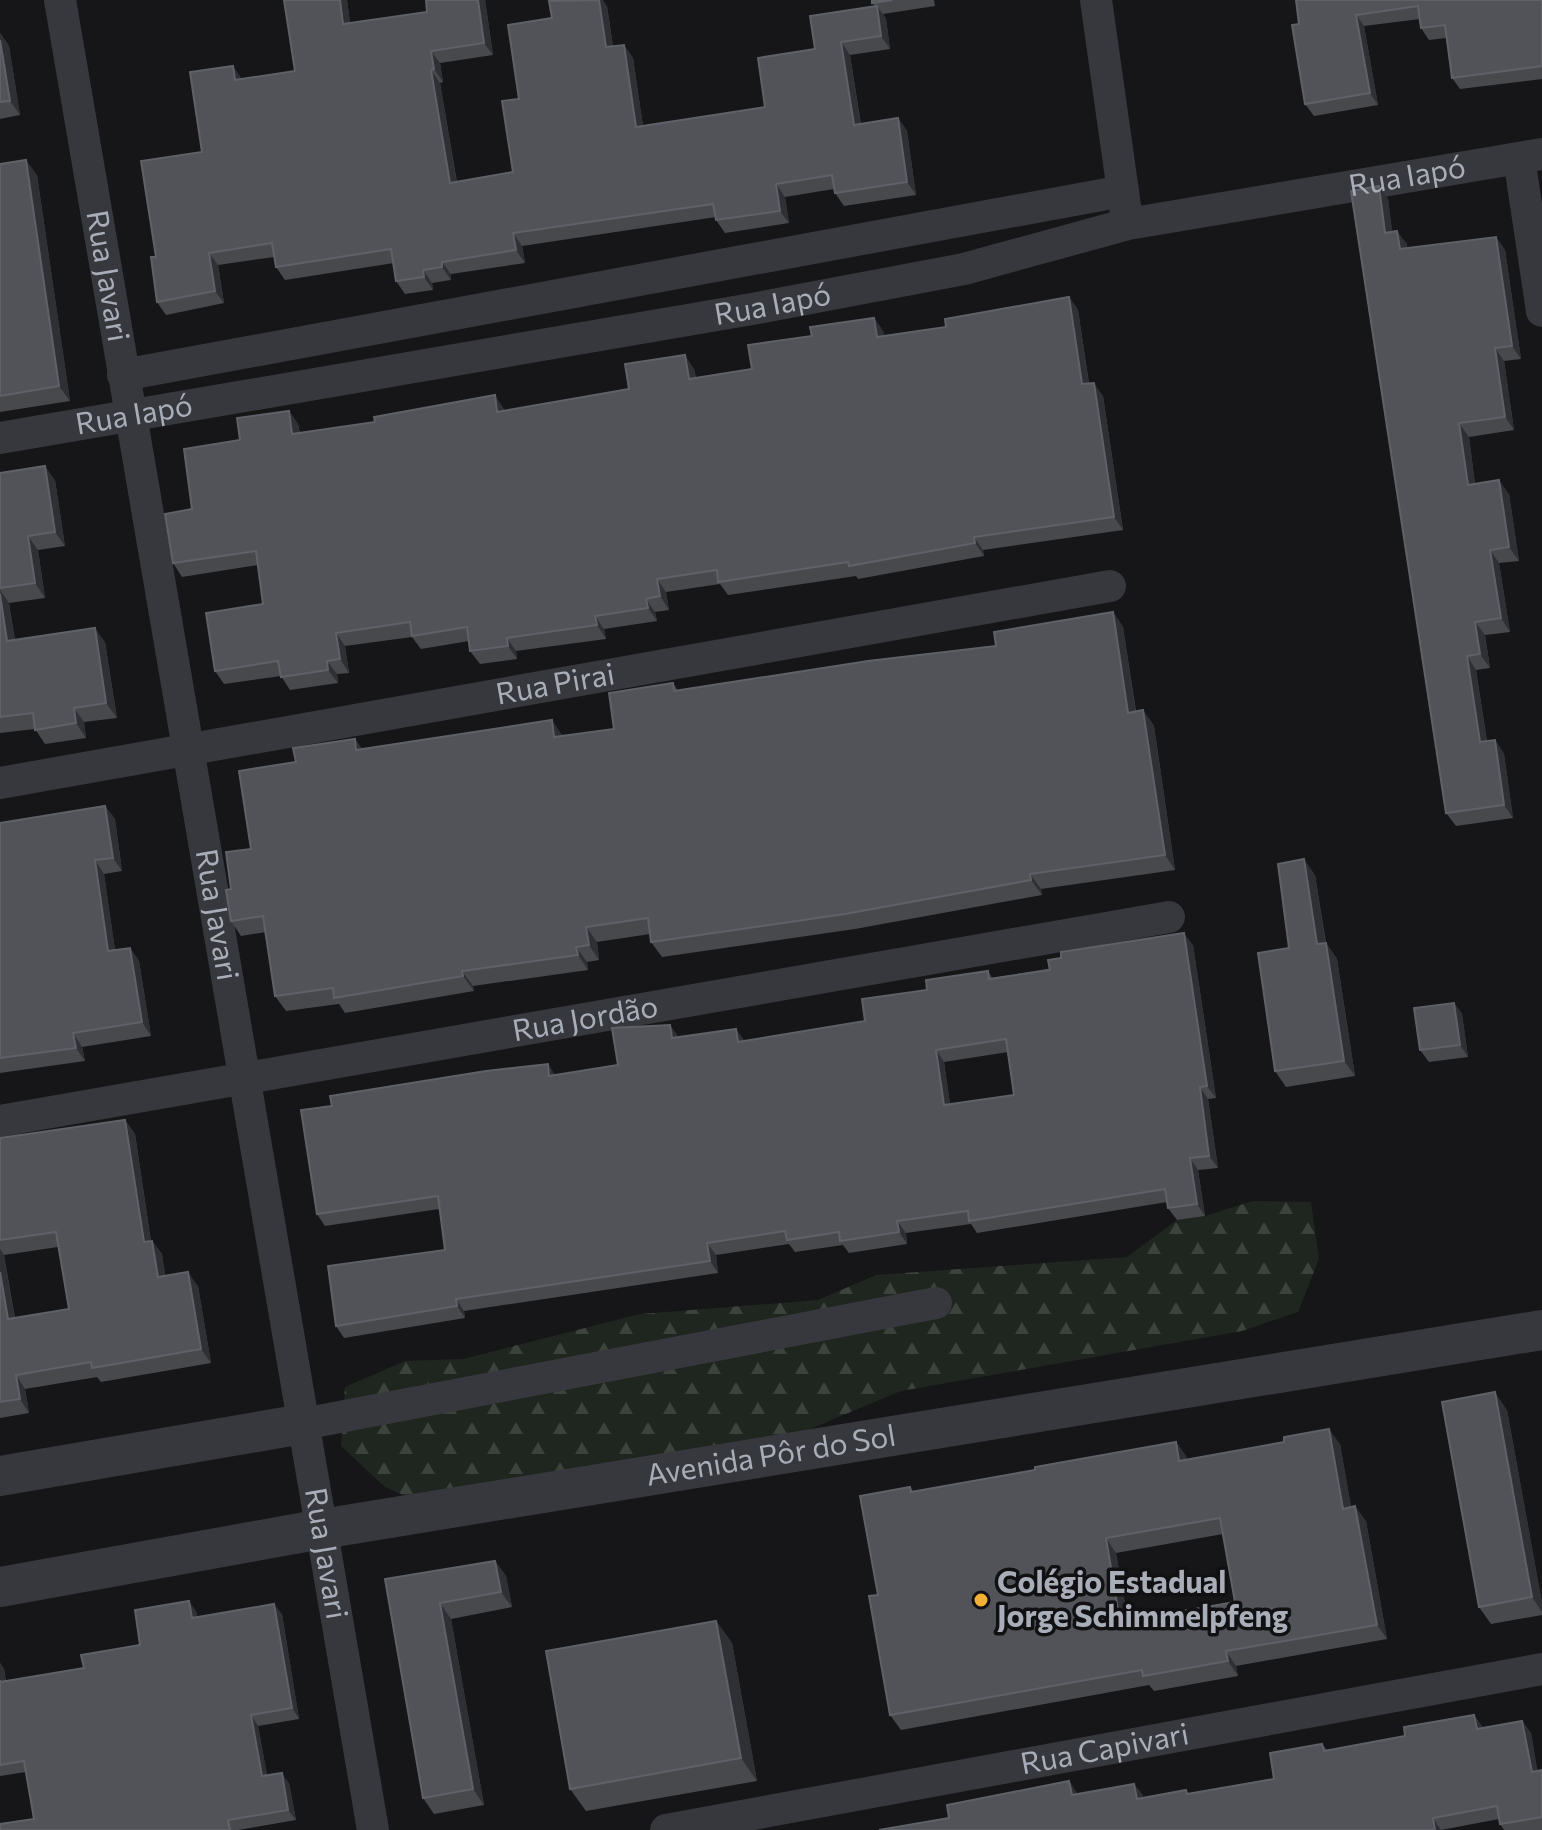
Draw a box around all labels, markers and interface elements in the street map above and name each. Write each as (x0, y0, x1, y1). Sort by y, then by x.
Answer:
street label: Rua Iapó (1346, 146, 1468, 202)
street label: Rua Javari (80, 207, 139, 344)
street label: Rua Iapó (711, 274, 834, 331)
street label: Rua Iapó (72, 384, 195, 441)
street label: Rua Pirai (493, 653, 617, 711)
street label: Rua Javari (189, 846, 248, 983)
street label: Rua Jordão (509, 986, 660, 1047)
street label: Avenida Pôr do Sol (643, 1415, 898, 1492)
street label: Rua Javari (299, 1484, 358, 1622)
place label: Colégio Estadual Jorge Schimmelpfeng (997, 1562, 1288, 1633)
marker: Colégio Estadual Jorge Schimmelpfeng (972, 1591, 990, 1609)
street label: Rua Capivari (1017, 1713, 1191, 1781)

